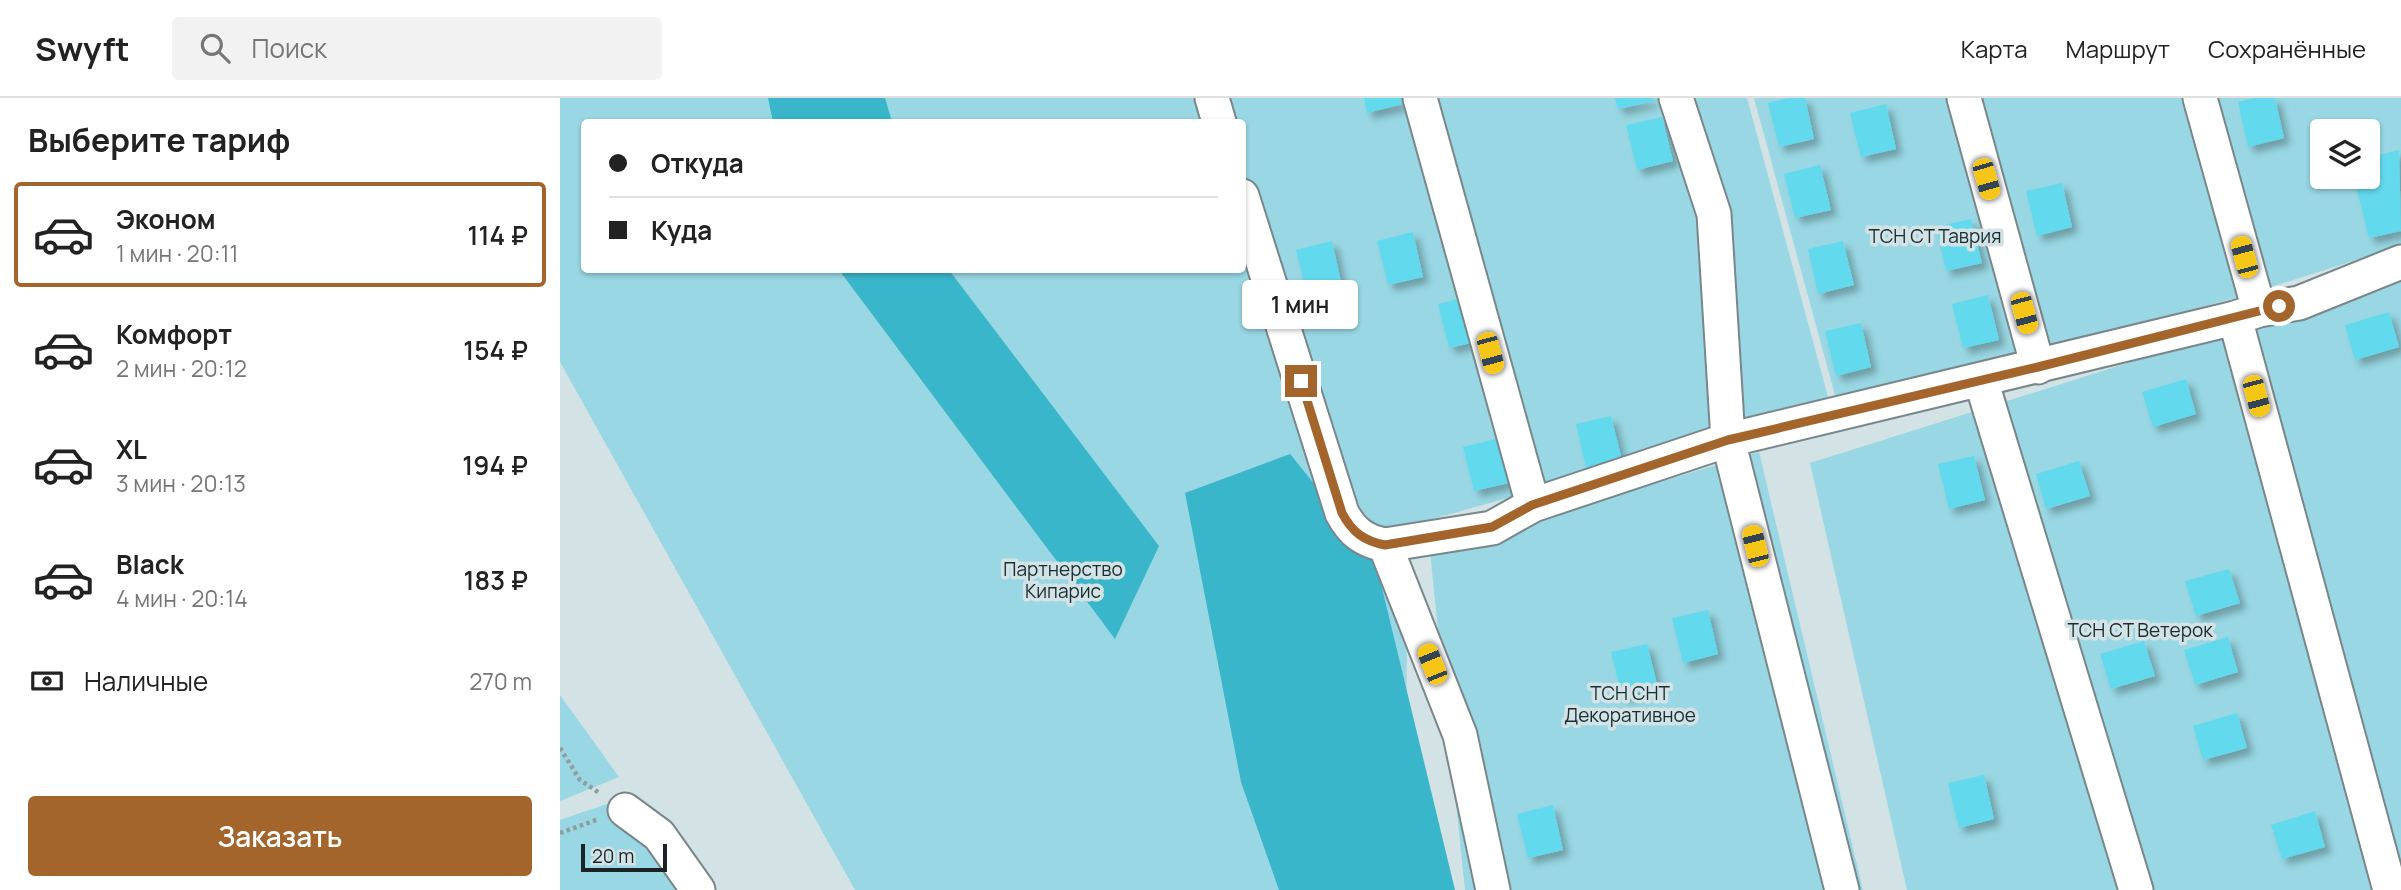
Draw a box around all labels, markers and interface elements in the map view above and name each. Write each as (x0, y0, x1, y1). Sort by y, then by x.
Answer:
search box (172, 17, 662, 80)
text: Swyft (35, 26, 130, 71)
icon: search (196, 29, 234, 67)
text: Поиск (252, 30, 327, 66)
text: Карта (1961, 32, 2028, 65)
text: Маршрут (2066, 32, 2170, 65)
text: Сохранённые (2208, 32, 2366, 65)
text: Выберите тариф (28, 118, 290, 162)
map controls (2310, 119, 2380, 189)
button: layers (2310, 119, 2380, 189)
text: Откуда (651, 145, 744, 181)
car (1971, 156, 2002, 202)
text: Эконом (116, 201, 216, 237)
icon: car (32, 203, 95, 266)
text: Куда (651, 212, 712, 248)
text: 114 ₽ (467, 217, 528, 253)
park label: ТСН СТ Таврия (1868, 223, 2002, 249)
car (2229, 234, 2260, 280)
text: 1 мин · 20:11 (116, 237, 239, 269)
callout: 1 мин (1243, 280, 1359, 328)
text: 1 мин (1271, 288, 1329, 320)
car (2009, 290, 2040, 336)
route start (2263, 290, 2295, 322)
text: Комфорт (116, 316, 232, 352)
icon: car (32, 318, 95, 381)
car (1475, 330, 1506, 376)
text: 154 ₽ (463, 332, 528, 368)
text: 2 мин · 20:12 (116, 352, 247, 384)
route end (1285, 365, 1317, 397)
car (2241, 373, 2272, 419)
text: XL (116, 431, 147, 467)
icon: car (32, 433, 95, 496)
text: 194 ₽ (462, 447, 528, 483)
text: 3 мин · 20:13 (116, 467, 246, 499)
car (1740, 523, 1771, 569)
text: Black (116, 546, 184, 582)
icon: car (32, 548, 95, 611)
park label: Партнерство Кипарис (1003, 556, 1123, 604)
text: 183 ₽ (464, 562, 528, 598)
text: 4 мин · 20:14 (116, 582, 248, 614)
park label: ТСН СТ Ветерок (2067, 617, 2213, 643)
car (1415, 641, 1450, 687)
icon: cash (28, 662, 66, 700)
text: Наличные (84, 663, 208, 699)
text: 270 m (469, 665, 532, 697)
park label: ТСН СНТ Декоративное (1564, 680, 1696, 728)
button: Заказать (28, 796, 532, 876)
scale bar (581, 841, 667, 873)
text: 20 m (592, 843, 634, 869)

